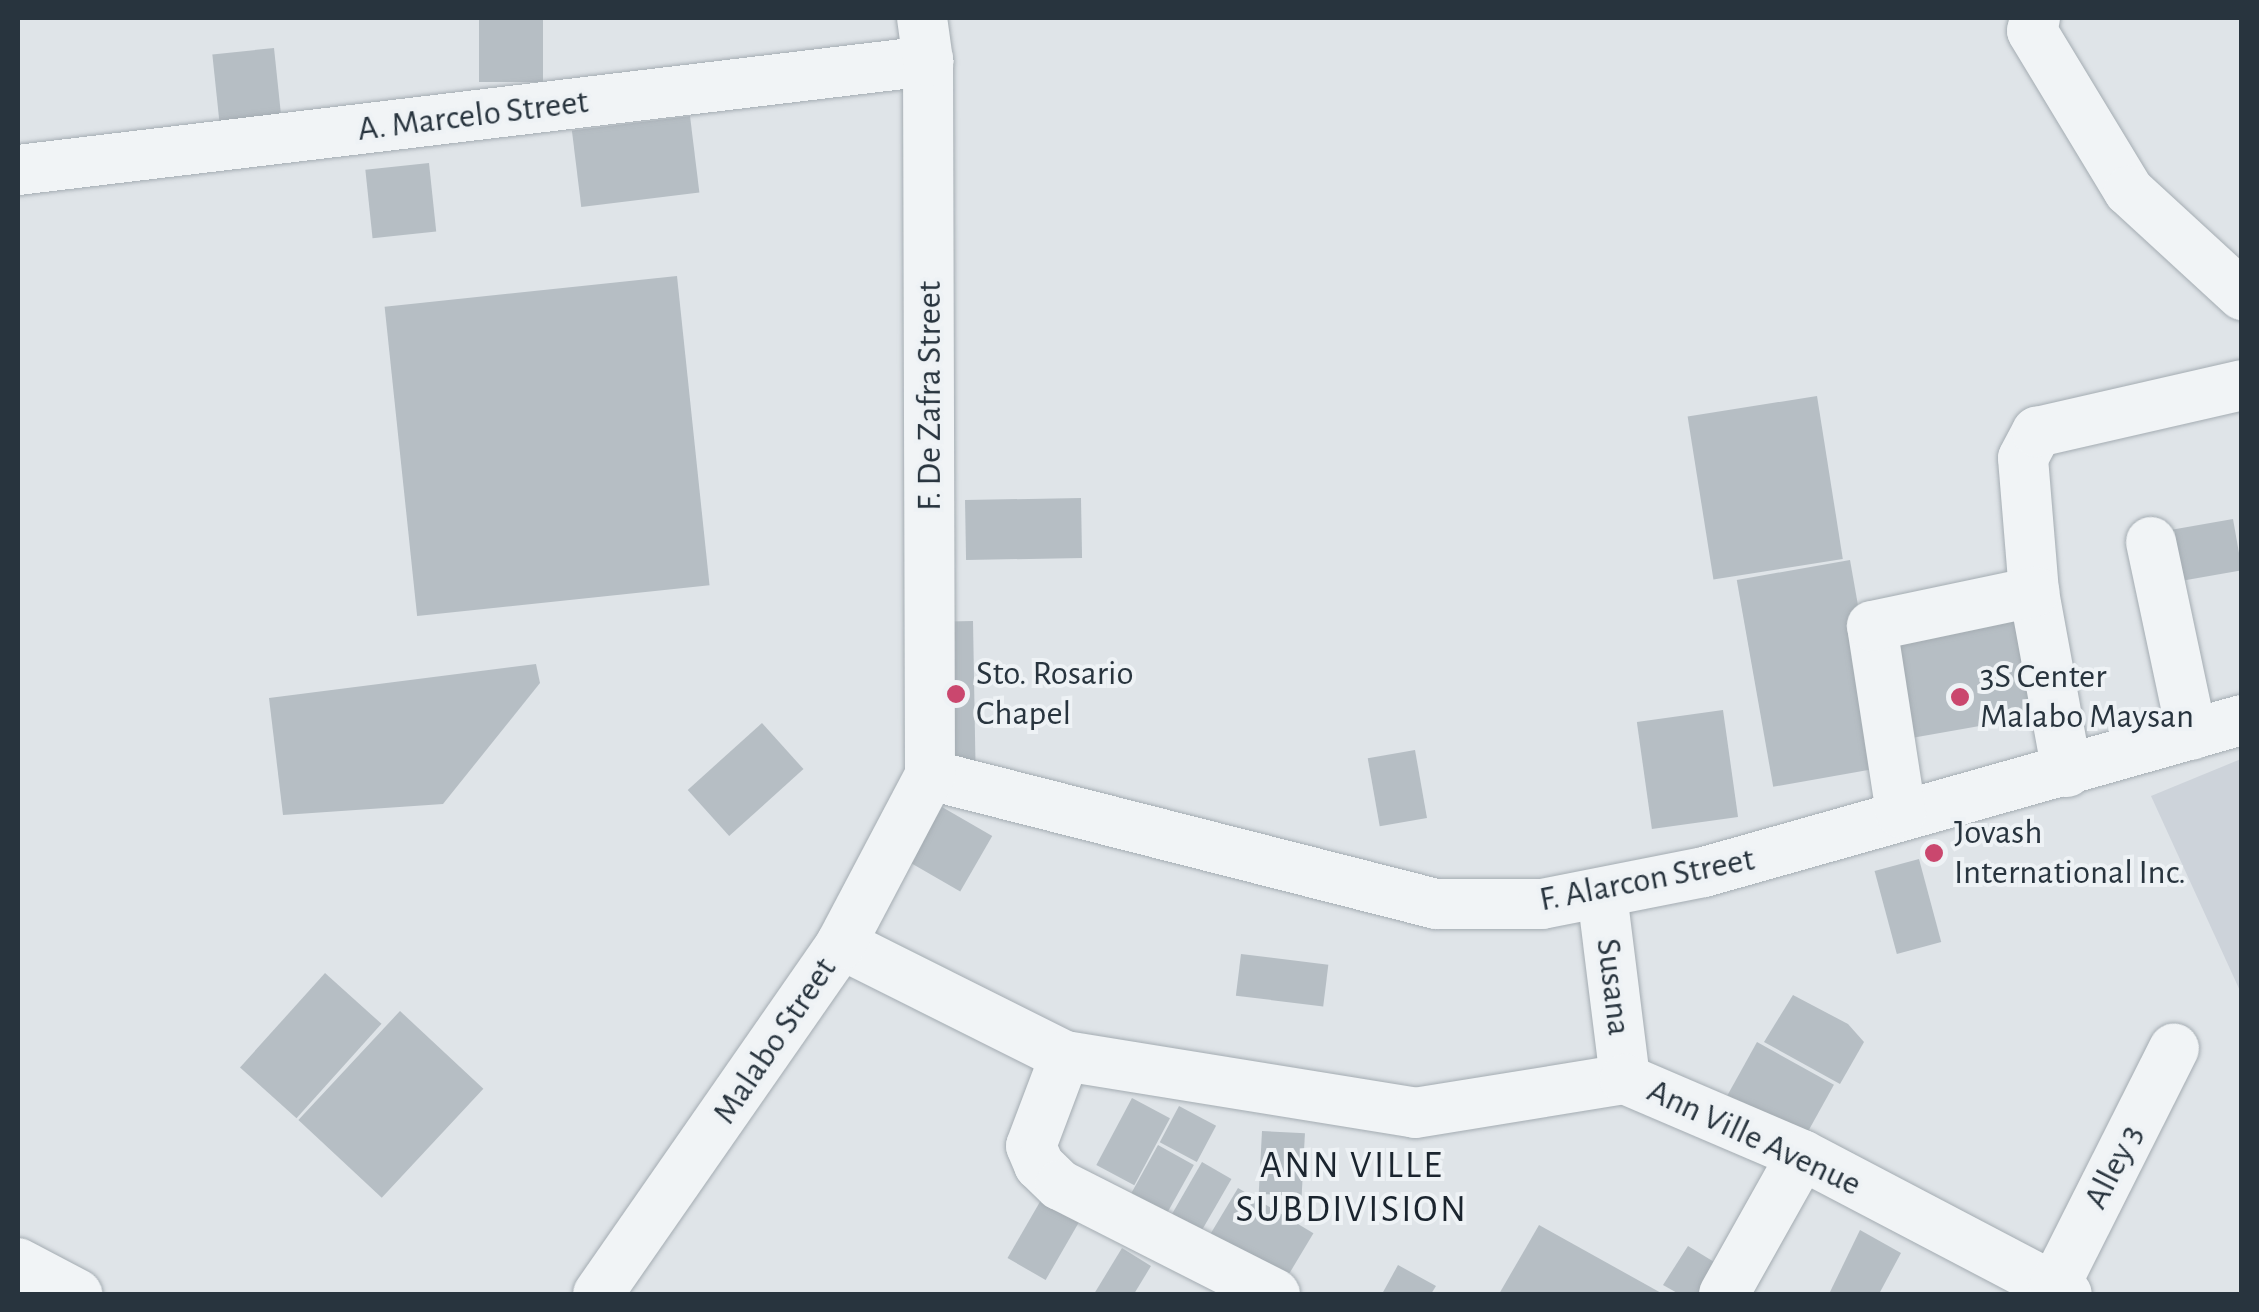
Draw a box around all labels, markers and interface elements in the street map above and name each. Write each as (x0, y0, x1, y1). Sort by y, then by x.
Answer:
street label: A. Marcelo Street (355, 81, 591, 151)
street label: F. De Zafra Street (909, 281, 951, 511)
place label: Sto. Rosario Chapel (976, 653, 1134, 735)
place label: 3S Center Malabo Maysan (1980, 656, 2194, 738)
marker: Sto. Rosario Chapel (945, 683, 967, 705)
marker: 3S Center Malabo Maysan (1949, 686, 1971, 708)
place label: Jovash International Inc. (1954, 812, 2186, 894)
street label: F. Alarcon Street (1536, 839, 1758, 921)
marker: Jovash International Inc. (1923, 842, 1945, 864)
street label: Susana (1586, 936, 1640, 1038)
street label: Malabo Street (704, 950, 846, 1132)
street label: Ann Ville Avenue (1641, 1070, 1867, 1206)
street label: Alley 3 (2075, 1118, 2153, 1216)
district label: ANN VILLE SUBDIVISION (1236, 1144, 1468, 1234)

